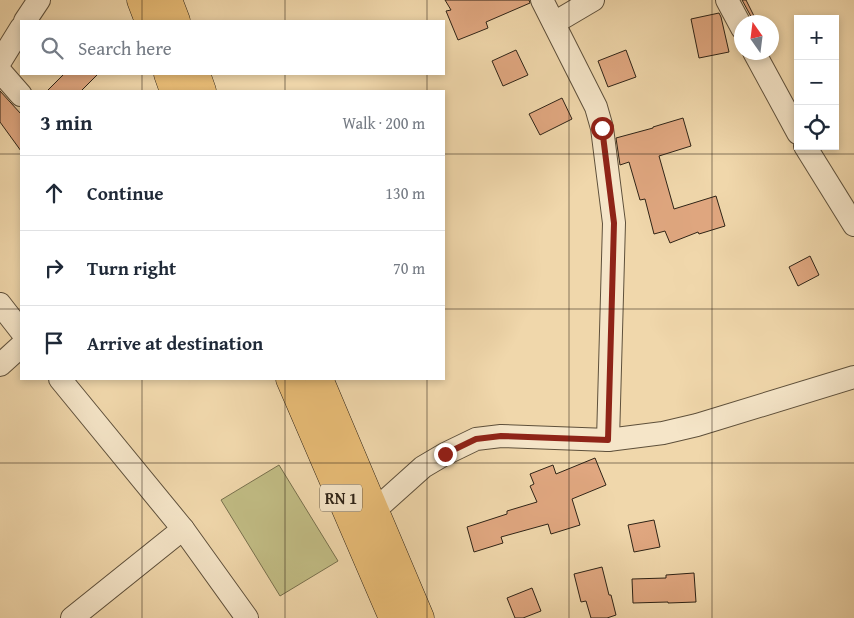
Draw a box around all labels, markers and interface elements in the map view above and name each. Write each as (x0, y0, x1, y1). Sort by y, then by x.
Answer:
north arrow (734, 15, 779, 60)
map controls (794, 15, 839, 150)
button: + (794, 15, 839, 60)
search box (20, 20, 445, 75)
icon: search (38, 34, 66, 62)
text: Search here (78, 34, 172, 62)
button: − (794, 60, 839, 105)
button: locate (794, 105, 839, 150)
text: 3 min (40, 107, 92, 138)
text: Walk · 200 m (342, 111, 425, 135)
route start (591, 117, 614, 140)
icon: ahead (40, 179, 68, 207)
text: Continue (87, 179, 164, 207)
text: 130 m (385, 181, 425, 205)
icon: right (40, 254, 68, 282)
text: Turn right (87, 254, 176, 282)
text: 70 m (393, 256, 425, 280)
icon: arrive (40, 329, 68, 357)
text: Arrive at destination (87, 329, 263, 357)
route end (434, 443, 457, 466)
road number: RN 1 (320, 484, 362, 512)

